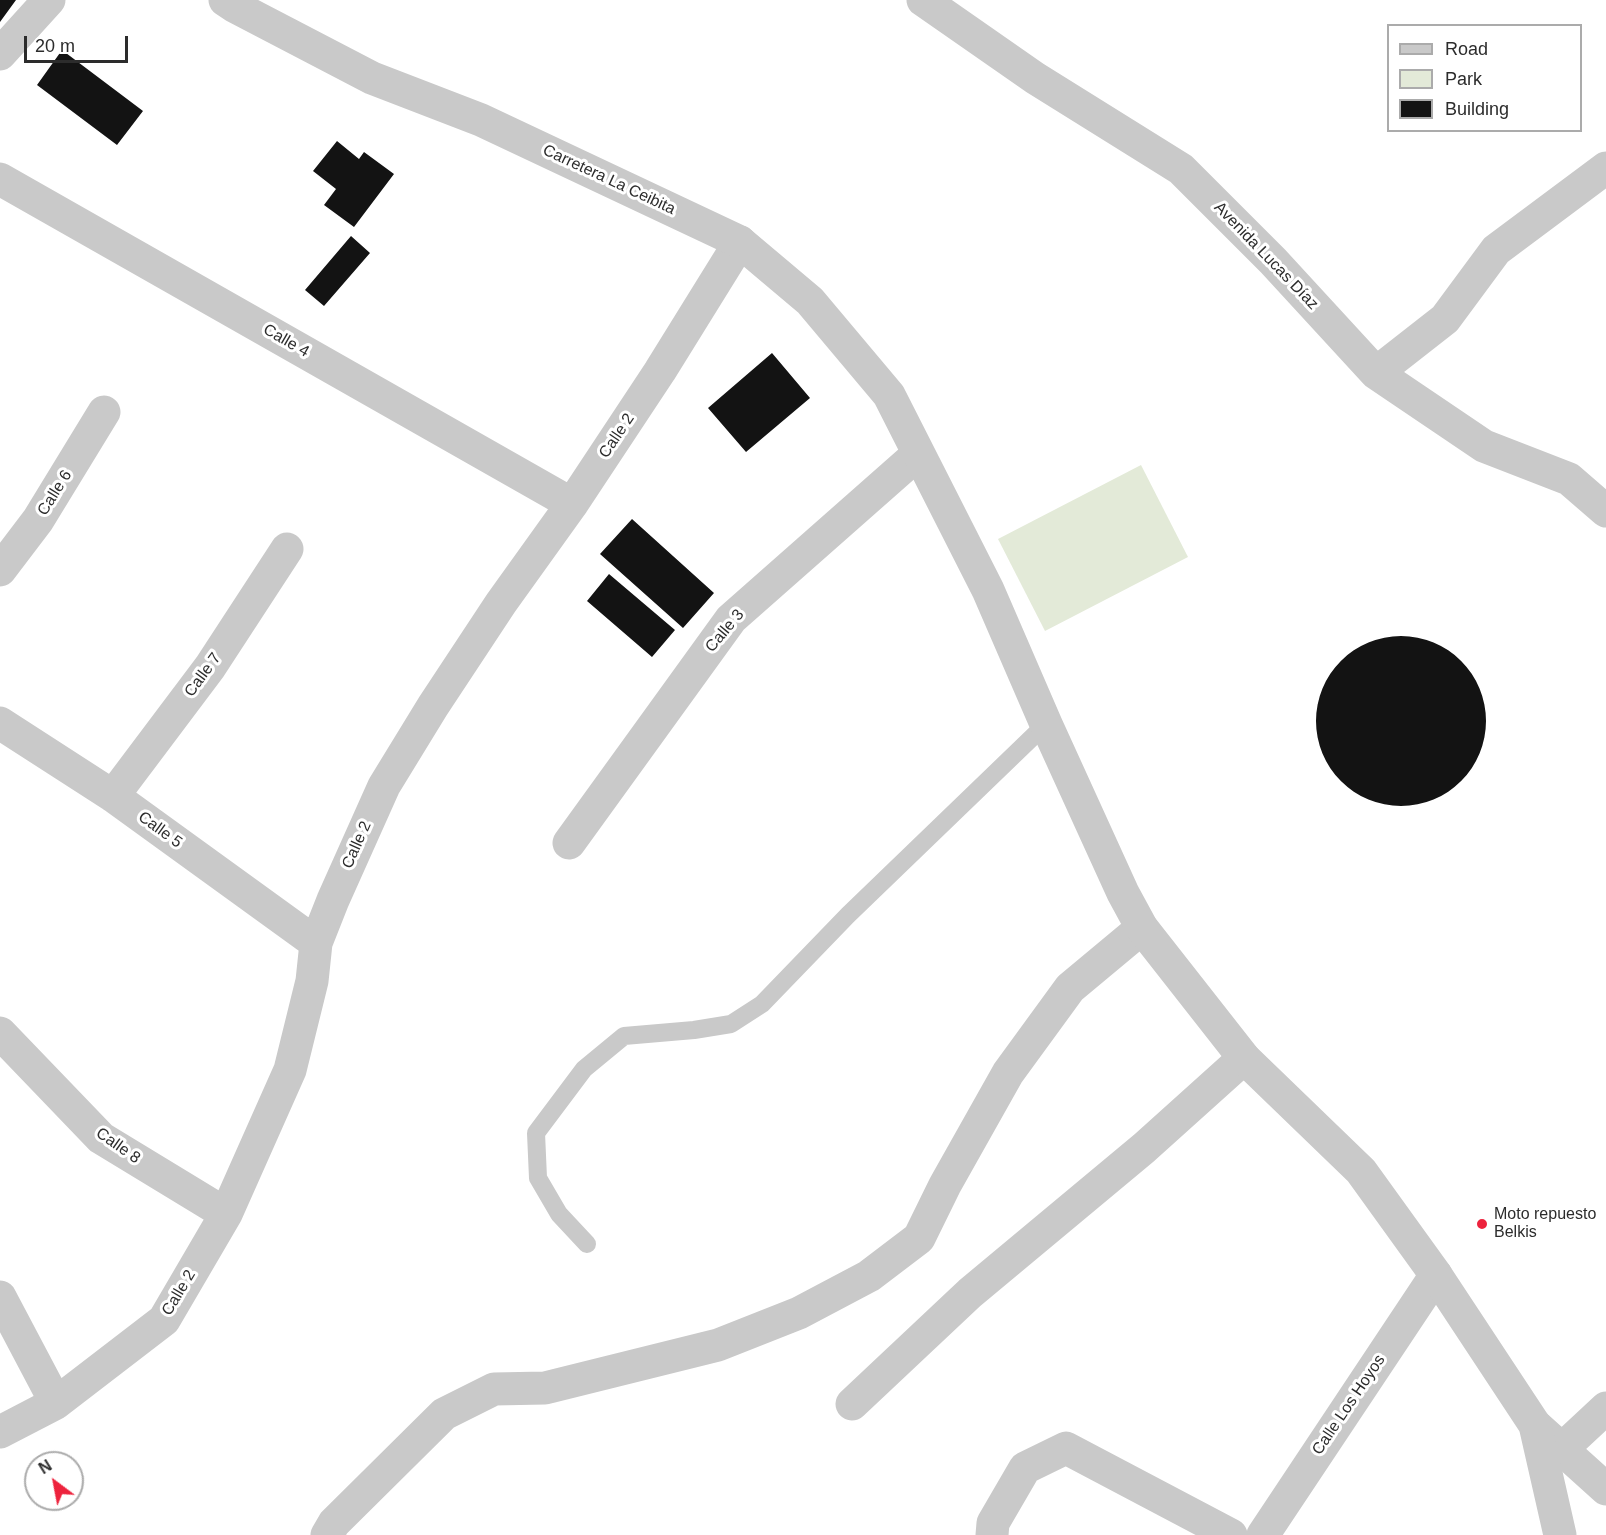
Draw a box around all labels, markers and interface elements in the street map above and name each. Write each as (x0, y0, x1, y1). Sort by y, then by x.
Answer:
scale bar (27, 24, 130, 62)
legend (1387, 24, 1582, 132)
text: 20 m (35, 36, 75, 56)
text: Road (1445, 39, 1488, 59)
text: Park (1445, 69, 1482, 89)
text: Building (1445, 99, 1509, 119)
street label: Carretera La Ceibita (540, 141, 678, 219)
street label: Avenida Lucas Díaz (1210, 198, 1322, 314)
street label: Calle 4 (260, 320, 312, 362)
street label: Calle 2 (595, 410, 639, 462)
street label: Calle 6 (34, 467, 76, 519)
street label: Calle 3 (702, 606, 748, 656)
street label: Calle 7 (181, 649, 225, 701)
street label: Calle 5 (134, 808, 186, 852)
street label: Calle 2 (338, 818, 376, 872)
street label: Calle 8 (92, 1124, 144, 1168)
place label: Moto repuesto Belkis (1494, 1205, 1596, 1243)
marker: Moto repuesto Belkis (1475, 1217, 1489, 1231)
street label: Calle 2 (158, 1267, 200, 1319)
street label: Calle Los Hoyos (1308, 1351, 1390, 1459)
north arrow (24, 1451, 84, 1511)
text: N (36, 1457, 55, 1477)

